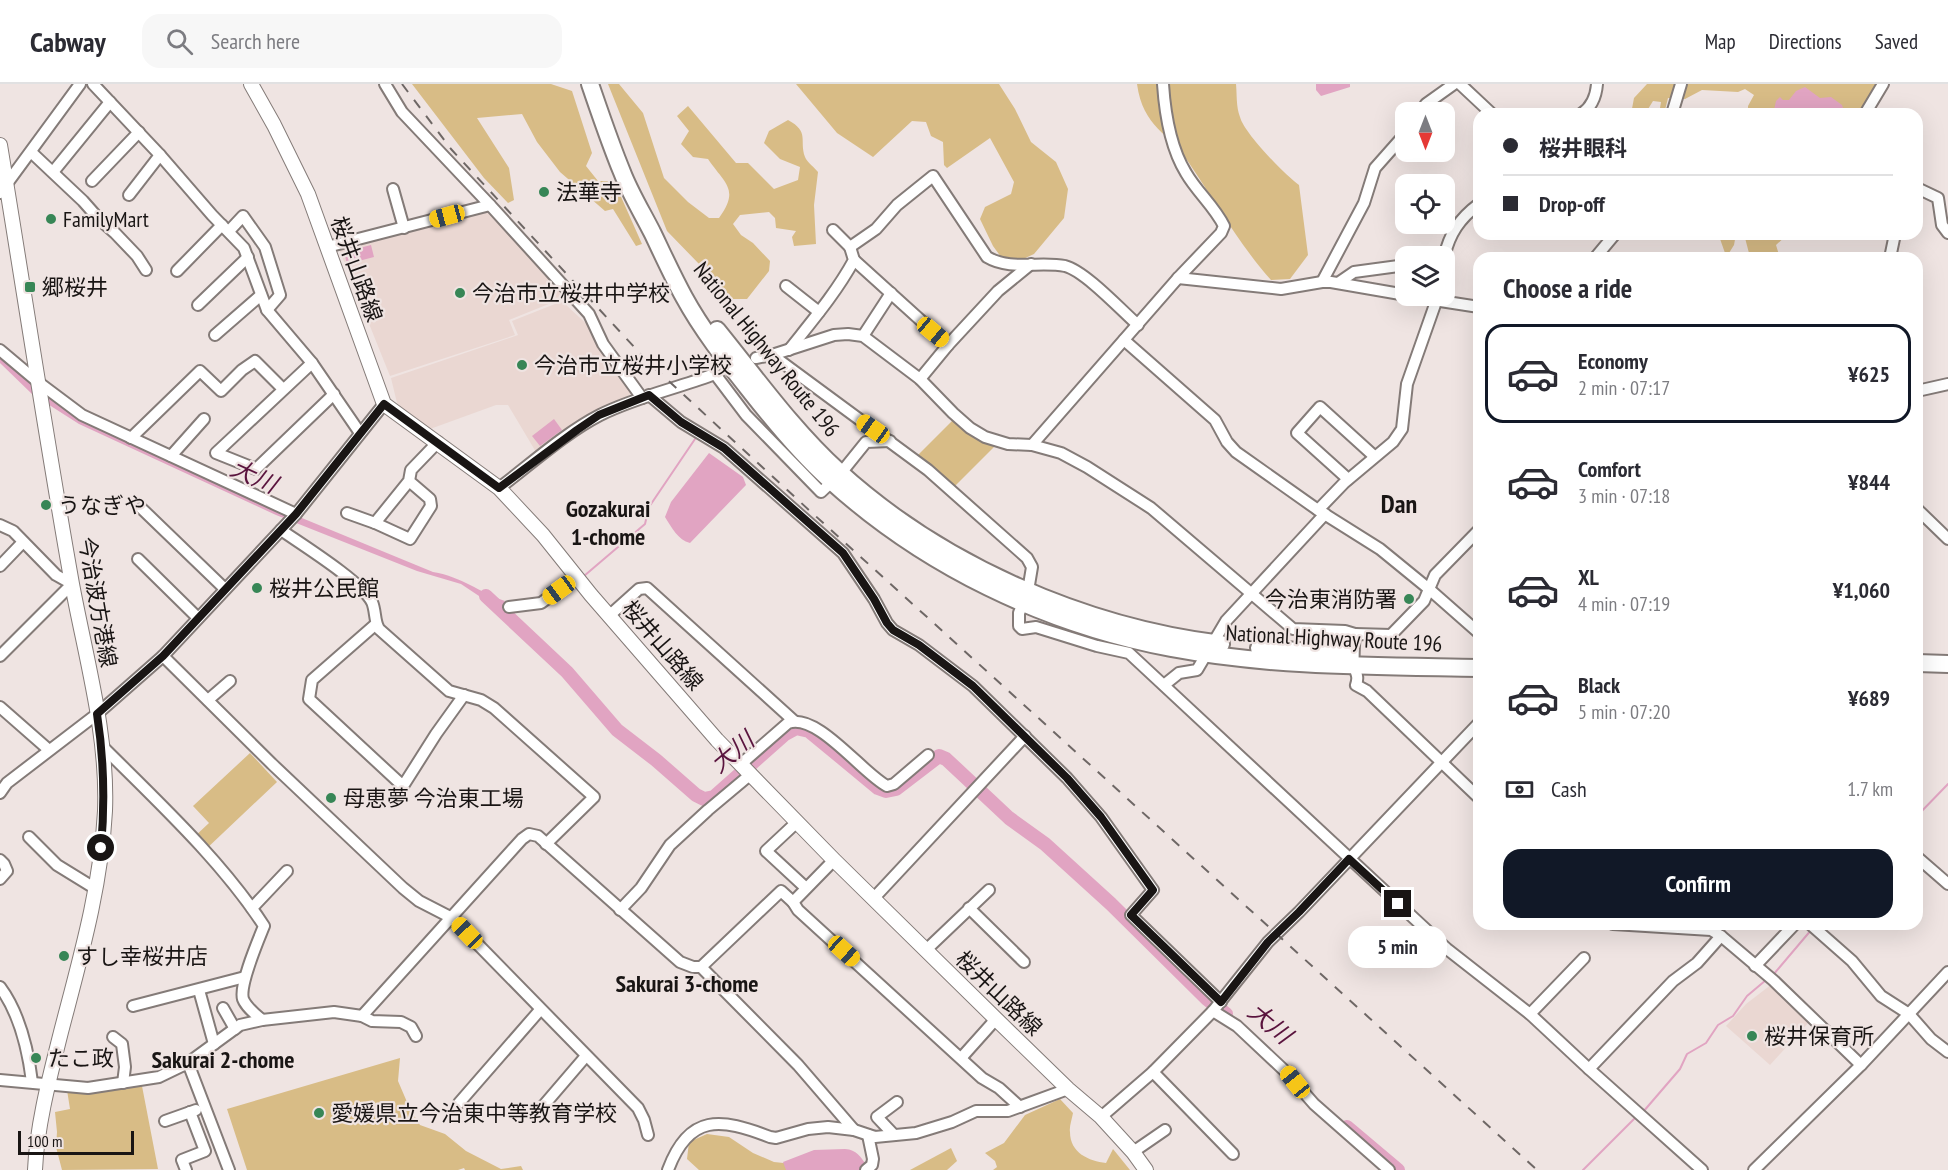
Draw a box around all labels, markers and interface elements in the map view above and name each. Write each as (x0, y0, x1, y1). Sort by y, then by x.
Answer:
search box (142, 14, 562, 68)
text: Cabway (30, 23, 106, 60)
icon: search (163, 25, 196, 58)
text: Search here (211, 27, 300, 55)
text: Map (1705, 28, 1736, 55)
text: Directions (1769, 28, 1842, 55)
text: Saved (1875, 28, 1918, 55)
north arrow (1395, 102, 1455, 162)
map controls (1395, 102, 1455, 306)
text: 桜井眼科 (1539, 134, 1627, 162)
button: locate (1395, 174, 1455, 234)
place label: 法華寺 (556, 178, 622, 206)
marker: 法華寺 (537, 185, 551, 199)
text: Drop-off (1539, 190, 1605, 218)
car (427, 203, 467, 229)
place label: FamilyMart (63, 205, 149, 233)
marker: FamilyMart (44, 212, 58, 226)
street label: 桜井山路線 (325, 213, 389, 325)
button: layers (1395, 246, 1455, 306)
street label: National Highway Route 196 (688, 256, 846, 442)
text: Choose a ride (1503, 271, 1632, 305)
place label: 郷桜井 (42, 273, 108, 301)
place label: 今治市立桜井中学校 (472, 279, 670, 307)
marker: 郷桜井 (23, 280, 37, 294)
marker: 今治市立桜井中学校 (453, 286, 467, 300)
car (913, 314, 953, 350)
icon: car (1506, 347, 1560, 401)
text: Economy (1578, 347, 1648, 375)
place label: 今治市立桜井小学校 (534, 351, 732, 379)
marker: 今治市立桜井小学校 (515, 358, 529, 372)
text: ¥625 (1848, 360, 1890, 388)
text: 2 min · 07:17 (1578, 375, 1670, 401)
car (853, 411, 893, 447)
water label: 大川 (226, 452, 285, 501)
icon: car (1506, 455, 1560, 509)
text: Comfort (1578, 455, 1641, 483)
text: ¥844 (1848, 468, 1890, 496)
text: 3 min · 07:18 (1578, 483, 1670, 509)
district label: Dan (1381, 487, 1417, 520)
place label: うなぎや (58, 491, 146, 519)
district label: Gozakurai 1-chome (566, 493, 650, 552)
marker: うなぎや (39, 498, 53, 512)
street label: 今治波方港線 (73, 535, 123, 669)
icon: car (1506, 563, 1560, 617)
text: XL (1578, 563, 1599, 591)
car (539, 572, 579, 608)
place label: 桜井公民館 (269, 574, 379, 602)
text: ¥1,060 (1833, 576, 1890, 604)
marker: 桜井公民館 (250, 581, 264, 595)
place label: 今治東消防署 (1265, 585, 1397, 613)
text: 4 min · 07:19 (1578, 591, 1670, 617)
marker: 今治東消防署 (1402, 592, 1416, 606)
street label: 桜井山路線 (616, 594, 710, 696)
street label: National Highway Route 196 (1225, 618, 1443, 658)
icon: car (1506, 671, 1560, 725)
text: Black (1578, 671, 1620, 699)
text: ¥689 (1848, 684, 1890, 712)
text: 5 min · 07:20 (1578, 699, 1670, 725)
water label: 大川 (704, 723, 763, 779)
icon: cash (1503, 773, 1536, 806)
text: Cash (1551, 775, 1587, 803)
text: 1.7 km (1847, 776, 1893, 802)
place label: 母恵夢 今治東工場 (343, 784, 524, 812)
marker: 母恵夢 今治東工場 (324, 791, 338, 805)
route start (87, 834, 114, 861)
button: Confirm (1503, 849, 1893, 918)
route end (1384, 890, 1411, 917)
car (448, 914, 486, 952)
callout: 5 min (1348, 925, 1448, 967)
car (825, 932, 863, 970)
text: 5 min (1377, 934, 1418, 960)
place label: すし幸桜井店 (76, 942, 208, 970)
street label: 桜井山路線 (950, 945, 1048, 1041)
marker: すし幸桜井店 (57, 949, 71, 963)
district label: Sakurai 3-chome (616, 968, 758, 999)
water label: 大川 (1242, 996, 1301, 1052)
place label: 桜井保育所 (1764, 1022, 1874, 1050)
marker: 桜井保育所 (1745, 1029, 1759, 1043)
place label: たこ政 (48, 1044, 114, 1072)
district label: Sakurai 2-chome (152, 1044, 294, 1075)
marker: たこ政 (29, 1051, 43, 1065)
car (1277, 1062, 1313, 1102)
place label: 愛媛県立今治東中等教育学校 (331, 1099, 617, 1127)
marker: 愛媛県立今治東中等教育学校 (312, 1106, 326, 1120)
scale bar (18, 1128, 134, 1156)
text: 100 m (27, 1131, 62, 1151)

